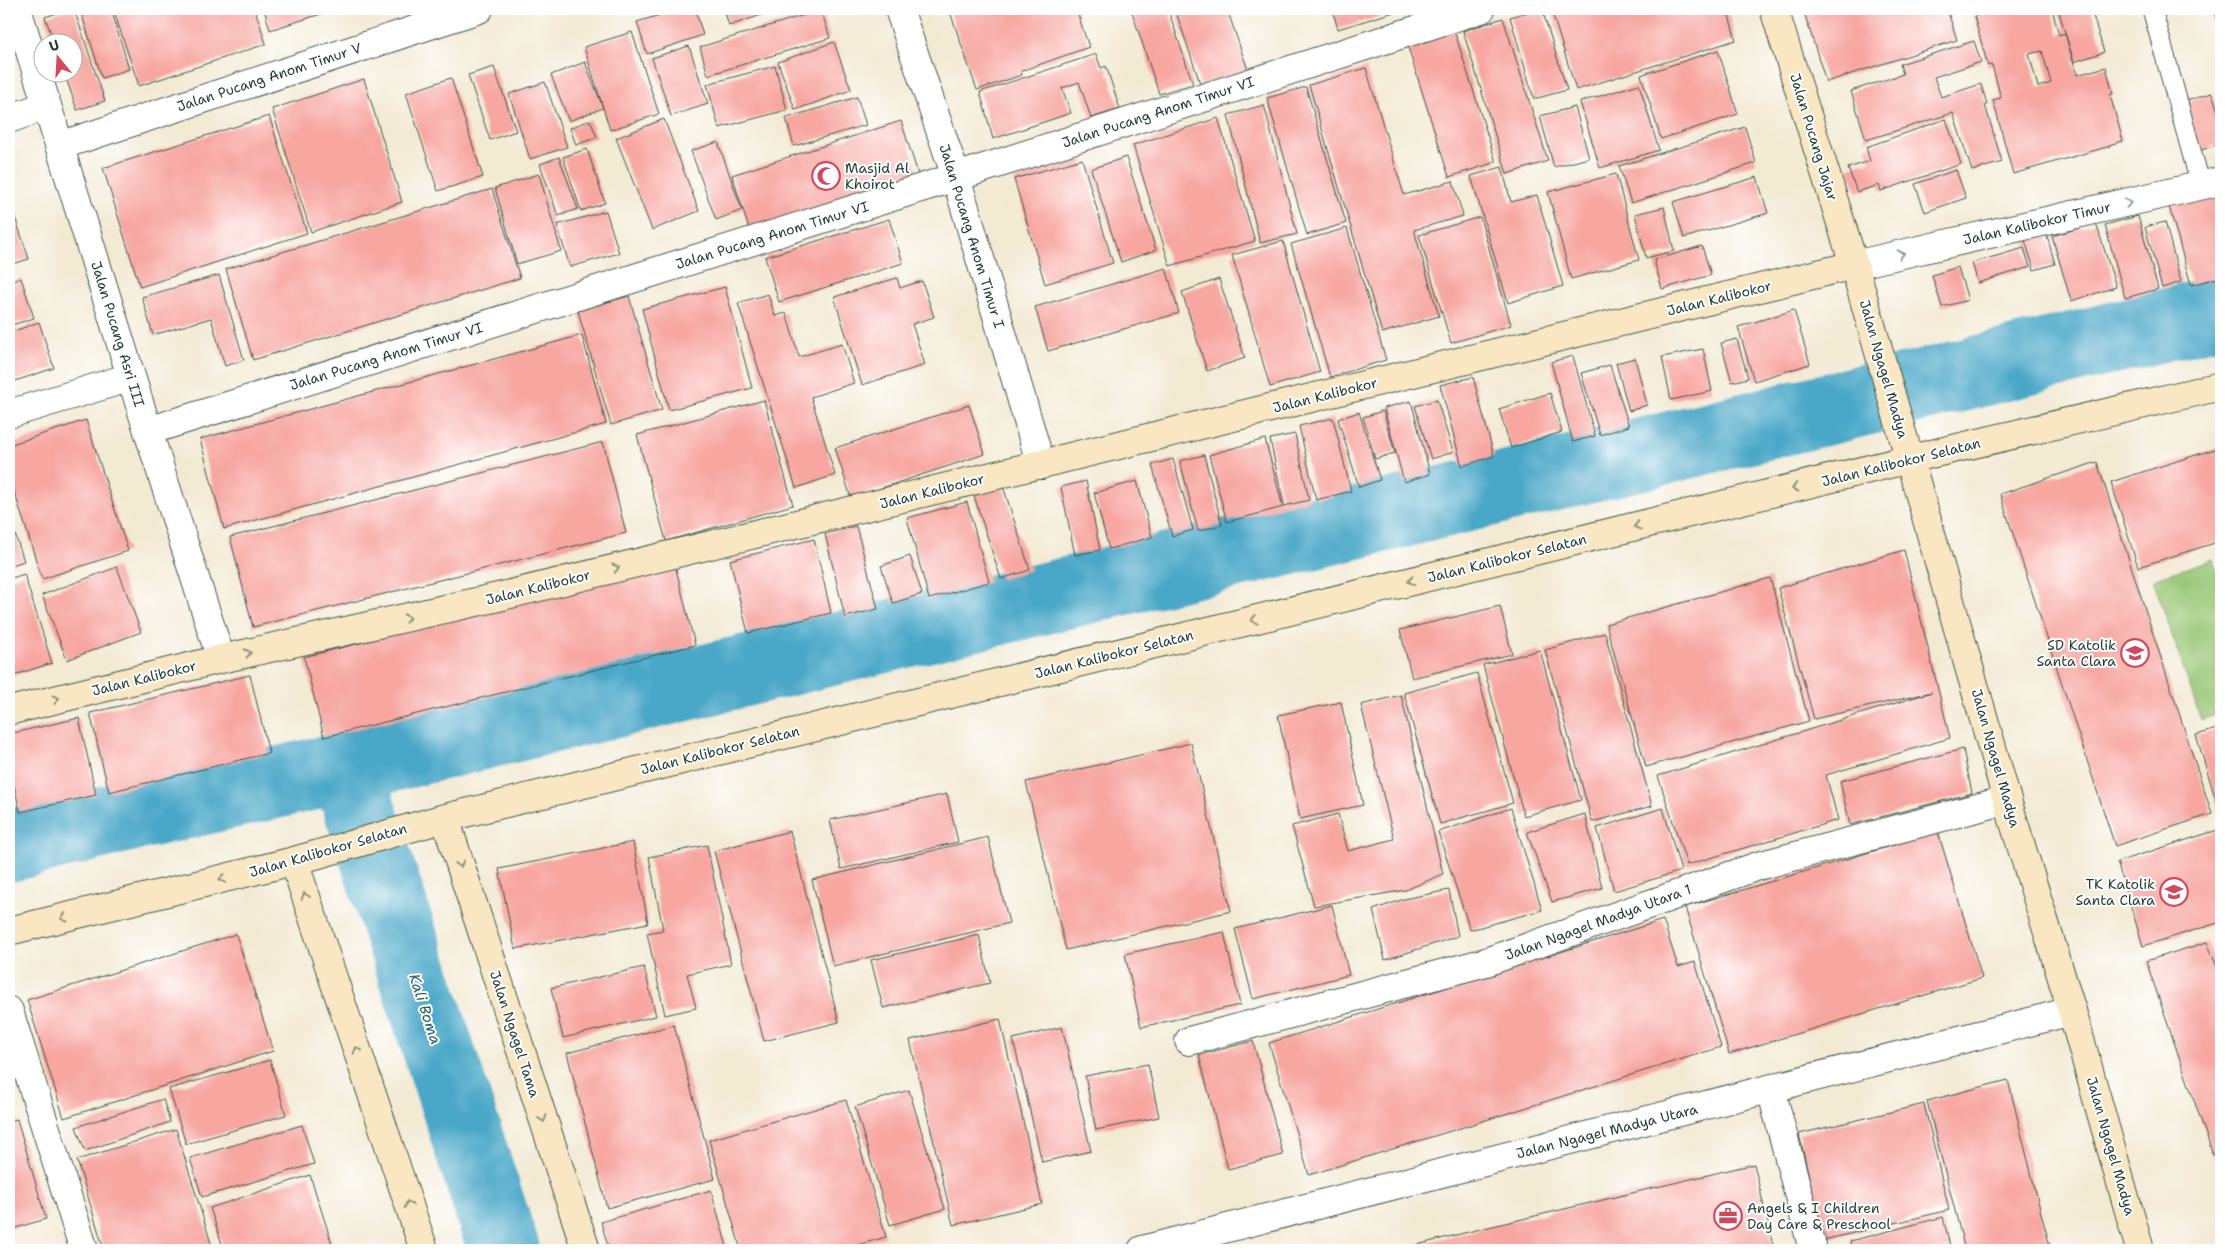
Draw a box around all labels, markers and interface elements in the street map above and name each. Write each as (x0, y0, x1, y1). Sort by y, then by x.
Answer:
north arrow (32, 32, 82, 82)
text: U (47, 36, 61, 56)
street label: Jalan Pucang Anom Timur V (174, 38, 364, 115)
street label: Jalan Pucang Jajar (1786, 71, 1842, 203)
street label: Jalan Pucang Anom Timur VI (1060, 72, 1257, 152)
street label: Jalan Pucang Anom Timur I (935, 142, 1009, 330)
place label: Masjid Al Khoirot (845, 159, 910, 193)
mosque icon: Masjid Al Khoirot (811, 161, 841, 191)
street label: Jalan Pucang Anom Timur VI (673, 197, 871, 273)
street label: Jalan Kalibokor Timur (1961, 197, 2113, 249)
one-way arrow (2123, 198, 2132, 209)
one-way arrow (1897, 249, 1906, 260)
street label: Jalan Pucang Asri III (87, 259, 149, 409)
street label: Jalan Kalibokor (1665, 276, 1774, 320)
street label: Jalan Ngagel Madya (1856, 298, 1913, 441)
street label: Jalan Pucang Anom Timur VI (287, 318, 485, 394)
street label: Jalan Kalibokor (1271, 373, 1380, 417)
street label: Jalan Kalibokor Selatan (1820, 433, 1983, 490)
street label: Jalan Kalibokor (878, 469, 987, 513)
one-way arrow (1791, 482, 1800, 493)
one-way arrow (1633, 520, 1642, 531)
street label: Jalan Kalibokor Selatan (1426, 529, 1589, 586)
one-way arrow (611, 564, 619, 574)
street label: Jalan Kalibokor (484, 565, 593, 609)
one-way arrow (1408, 576, 1416, 586)
one-way arrow (402, 613, 411, 623)
one-way arrow (1249, 614, 1258, 625)
street label: Jalan Kalibokor Selatan (1033, 625, 1196, 682)
place label: SD Katolik Santa Clara (2036, 636, 2116, 670)
school or university icon: SD Katolik Santa Clara (2120, 638, 2150, 668)
one-way arrow (244, 648, 252, 659)
street label: Jalan Kalibokor (90, 656, 199, 700)
street label: Jalan Ngagel Madya (1968, 687, 2025, 830)
one-way arrow (52, 694, 61, 705)
street label: Jalan Kalibokor Selatan (639, 721, 802, 778)
street label: Jalan Kalibokor Selatan (247, 819, 409, 881)
one-way arrow (455, 859, 465, 868)
one-way arrow (217, 873, 226, 884)
place label: TK Katolik Santa Clara (2075, 875, 2155, 909)
school or university icon: TK Katolik Santa Clara (2159, 877, 2189, 907)
street label: Jalan Ngagel Madya Utara 1 (1502, 880, 1694, 964)
one-way arrow (301, 892, 311, 900)
one-way arrow (59, 912, 68, 923)
street label: Jalan Ngagel Tama (486, 968, 544, 1100)
water label: Kali Boma (404, 971, 446, 1047)
one-way arrow (353, 1046, 363, 1055)
street label: Jalan Ngagel Madya (2083, 1075, 2140, 1218)
street label: Jalan Ngagel Madya Utara (1514, 1100, 1700, 1162)
one-way arrow (537, 1114, 547, 1122)
place label: Angels & I Children Day Care & Preschool (1747, 1199, 1892, 1233)
one-way arrow (404, 1200, 414, 1209)
office icon: Angels & I Children Day Care & Preschool (1713, 1201, 1743, 1231)

